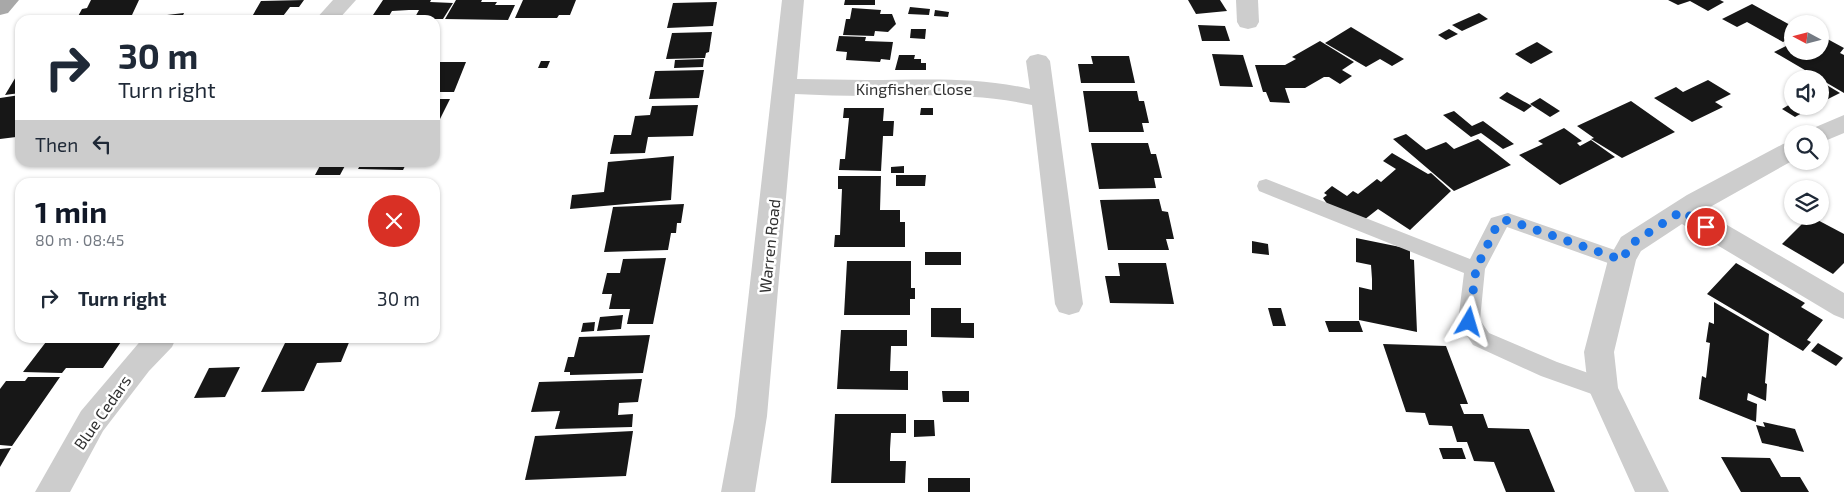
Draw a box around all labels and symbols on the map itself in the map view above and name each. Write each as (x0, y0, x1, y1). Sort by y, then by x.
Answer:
north arrow (1784, 15, 1829, 60)
street label: Kingfisher Close (856, 79, 972, 98)
street label: Warren Road (755, 198, 783, 294)
pin (1685, 206, 1727, 248)
position arrow (1442, 295, 1494, 347)
street label: Blue Cedars (70, 371, 134, 453)

